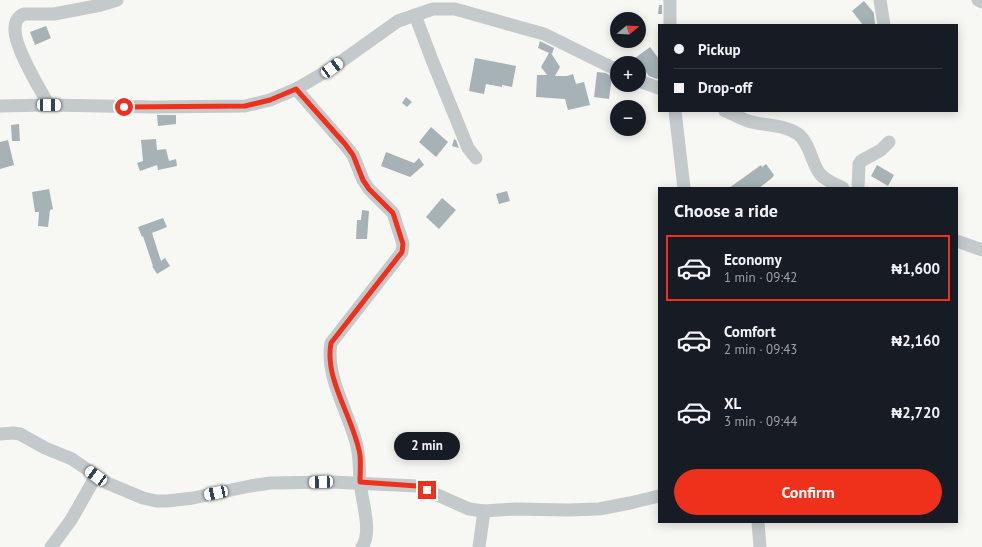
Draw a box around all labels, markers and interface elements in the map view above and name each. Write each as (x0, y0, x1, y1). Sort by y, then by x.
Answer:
north arrow (610, 12, 646, 48)
map controls (610, 12, 646, 136)
text: Pickup (698, 40, 741, 59)
car (319, 56, 345, 80)
button: + (610, 56, 646, 92)
text: Drop-off (698, 78, 752, 97)
route start (115, 98, 133, 116)
car (37, 99, 61, 111)
button: − (610, 100, 646, 136)
text: Choose a ride (674, 199, 778, 222)
icon: car (676, 250, 712, 286)
text: Economy (724, 250, 782, 269)
text: ₦1,600 (891, 259, 940, 278)
text: 1 min · 09:42 (724, 269, 797, 286)
icon: car (676, 322, 712, 358)
text: Comfort (724, 322, 776, 341)
text: ₦2,160 (891, 331, 940, 350)
text: 2 min · 09:43 (724, 341, 797, 358)
icon: car (676, 394, 712, 430)
text: XL (724, 394, 741, 413)
text: ₦2,720 (891, 403, 940, 422)
text: 3 min · 09:44 (724, 413, 797, 430)
callout: 2 min (394, 432, 460, 460)
text: 2 min (411, 437, 443, 454)
car (83, 464, 109, 488)
button: Confirm (674, 469, 942, 515)
car (309, 476, 333, 488)
route end (418, 481, 436, 499)
car (203, 485, 229, 501)

